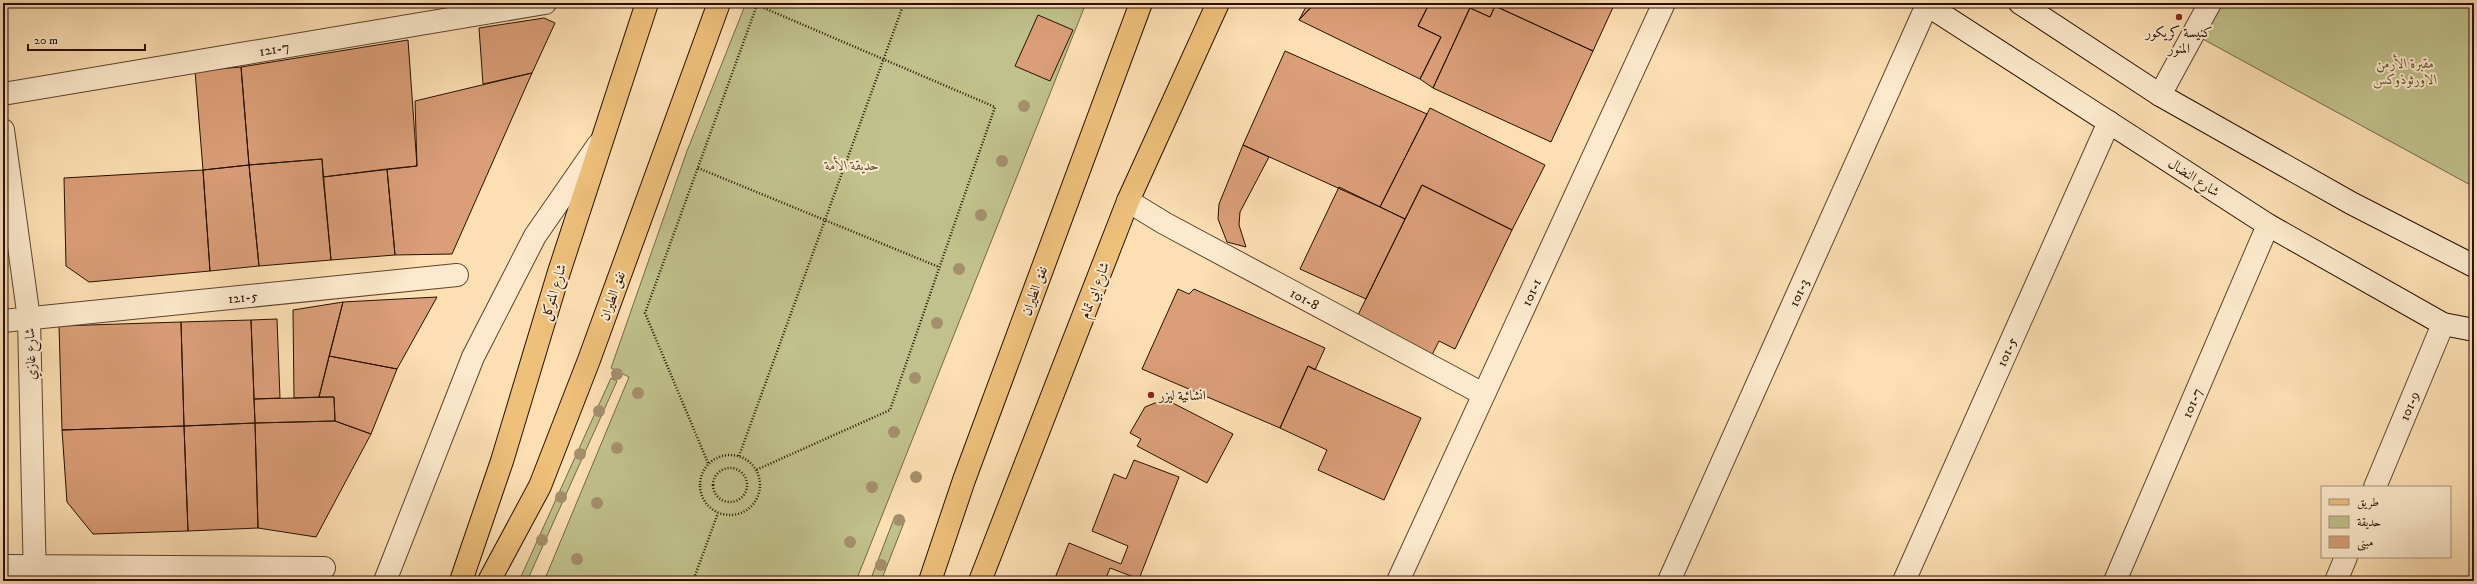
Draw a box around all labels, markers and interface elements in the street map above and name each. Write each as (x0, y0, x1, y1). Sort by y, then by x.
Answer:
marker: كنيسة كريكور المنور (2174, 12, 2184, 22)
place label: كنيسة كريكور المنور (2143, 24, 2213, 58)
scale bar (28, 26, 145, 52)
text: 20 m (34, 33, 58, 48)
street label: 121-7 (258, 38, 291, 61)
park label: مقبرة الأرمن الاورثوذوكس (2373, 53, 2437, 89)
park label: حديقة الأمة (823, 155, 879, 175)
street label: شارع النضال (2163, 155, 2223, 203)
street label: شارع ابي تمام (1076, 259, 1117, 322)
street label: شارع المتوكل (537, 262, 573, 323)
street label: نفق الطيران (1018, 264, 1052, 319)
street label: نفق الطيران (596, 269, 630, 324)
street label: 101-1 (1518, 276, 1546, 309)
street label: 101-3 (1785, 276, 1813, 310)
street label: 101-8 (1287, 284, 1322, 315)
street label: 121-5 (227, 287, 259, 308)
street label: شارع غازي (21, 327, 43, 380)
street label: 101-5 (1993, 335, 2022, 370)
street label: 101-7 (2178, 385, 2207, 421)
place label: انشائية ليزر (1157, 387, 1206, 405)
street label: 101-9 (2396, 389, 2424, 424)
marker: انشائية ليزر (1146, 390, 1156, 400)
legend (2321, 486, 2451, 558)
text: طريق (2357, 495, 2379, 510)
text: حديقة (2357, 515, 2381, 530)
text: مبنى (2357, 535, 2373, 551)

